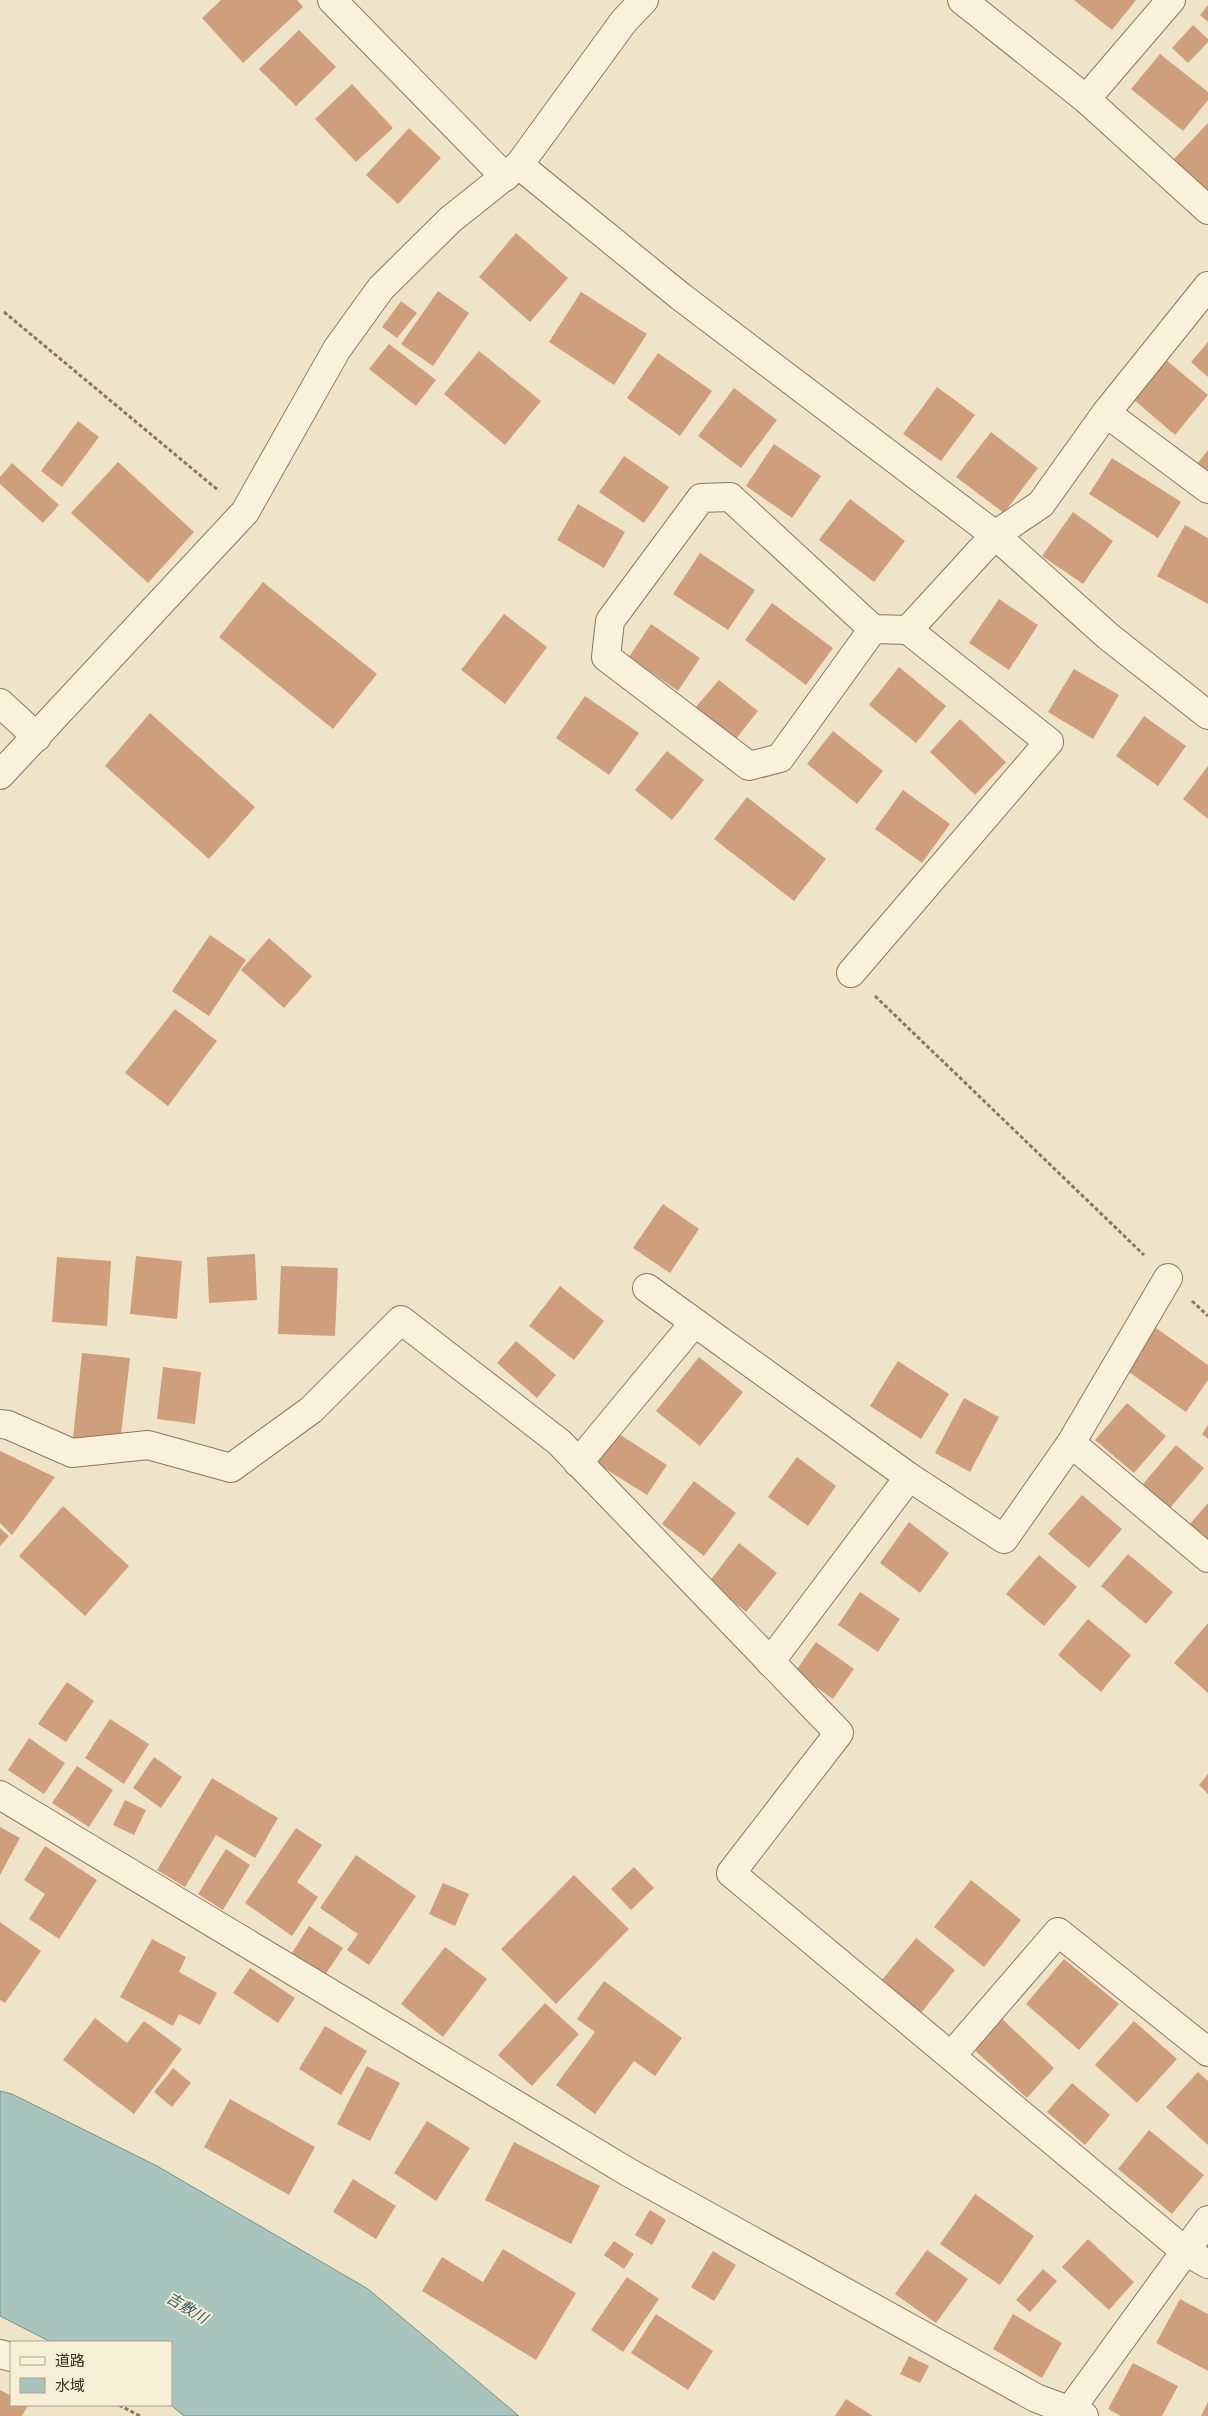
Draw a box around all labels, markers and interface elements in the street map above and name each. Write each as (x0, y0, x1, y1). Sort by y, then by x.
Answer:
water label: 吉敷川 (163, 2287, 214, 2328)
legend (10, 2341, 172, 2406)
text: 道路 (55, 2350, 85, 2370)
text: 水域 (55, 2375, 85, 2395)

